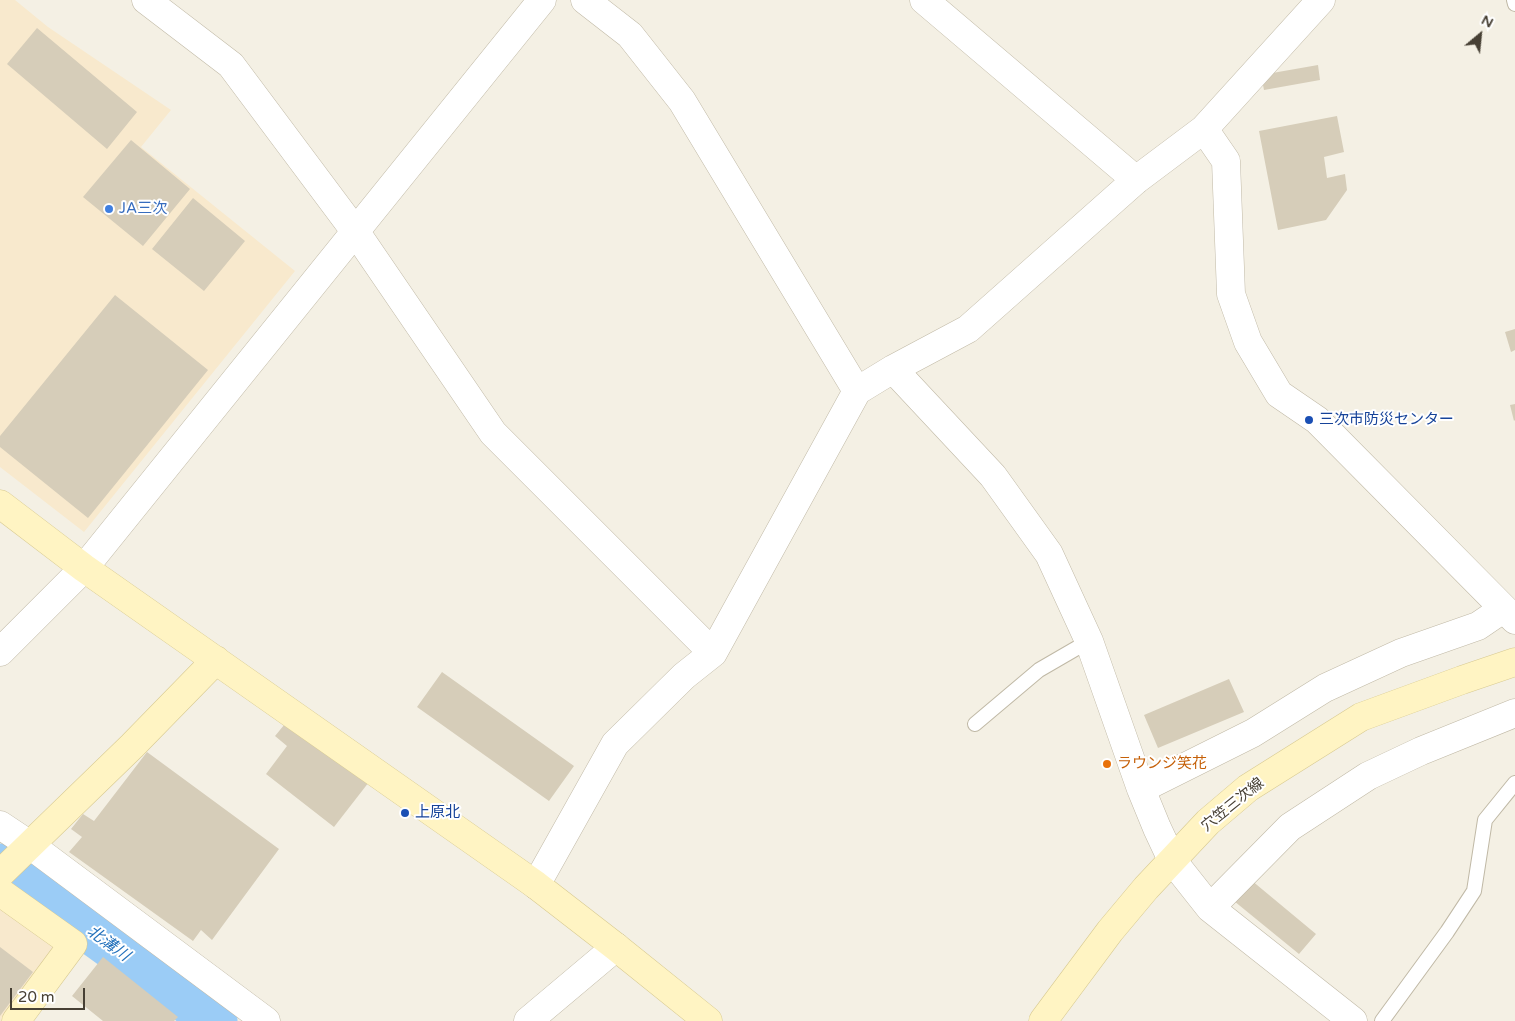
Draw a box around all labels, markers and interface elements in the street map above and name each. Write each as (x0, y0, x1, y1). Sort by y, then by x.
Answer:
north arrow (1455, 10, 1505, 60)
text: N (1478, 11, 1496, 31)
place label: JA三次 (119, 200, 167, 218)
marker: JA三次 (103, 203, 115, 215)
place label: 三次市防災センター (1319, 411, 1454, 429)
marker: 三次市防災センター (1303, 414, 1315, 426)
place label: ラウンジ笑花 (1117, 755, 1207, 773)
marker: ラウンジ笑花 (1101, 758, 1113, 770)
street label: 穴笠三次線 (1198, 774, 1268, 836)
place label: 上原北 (415, 804, 460, 822)
marker: 上原北 (399, 807, 411, 819)
water label: 北溝川 (83, 922, 133, 966)
scale bar (12, 978, 88, 1010)
text: 20 m (18, 988, 55, 1006)

